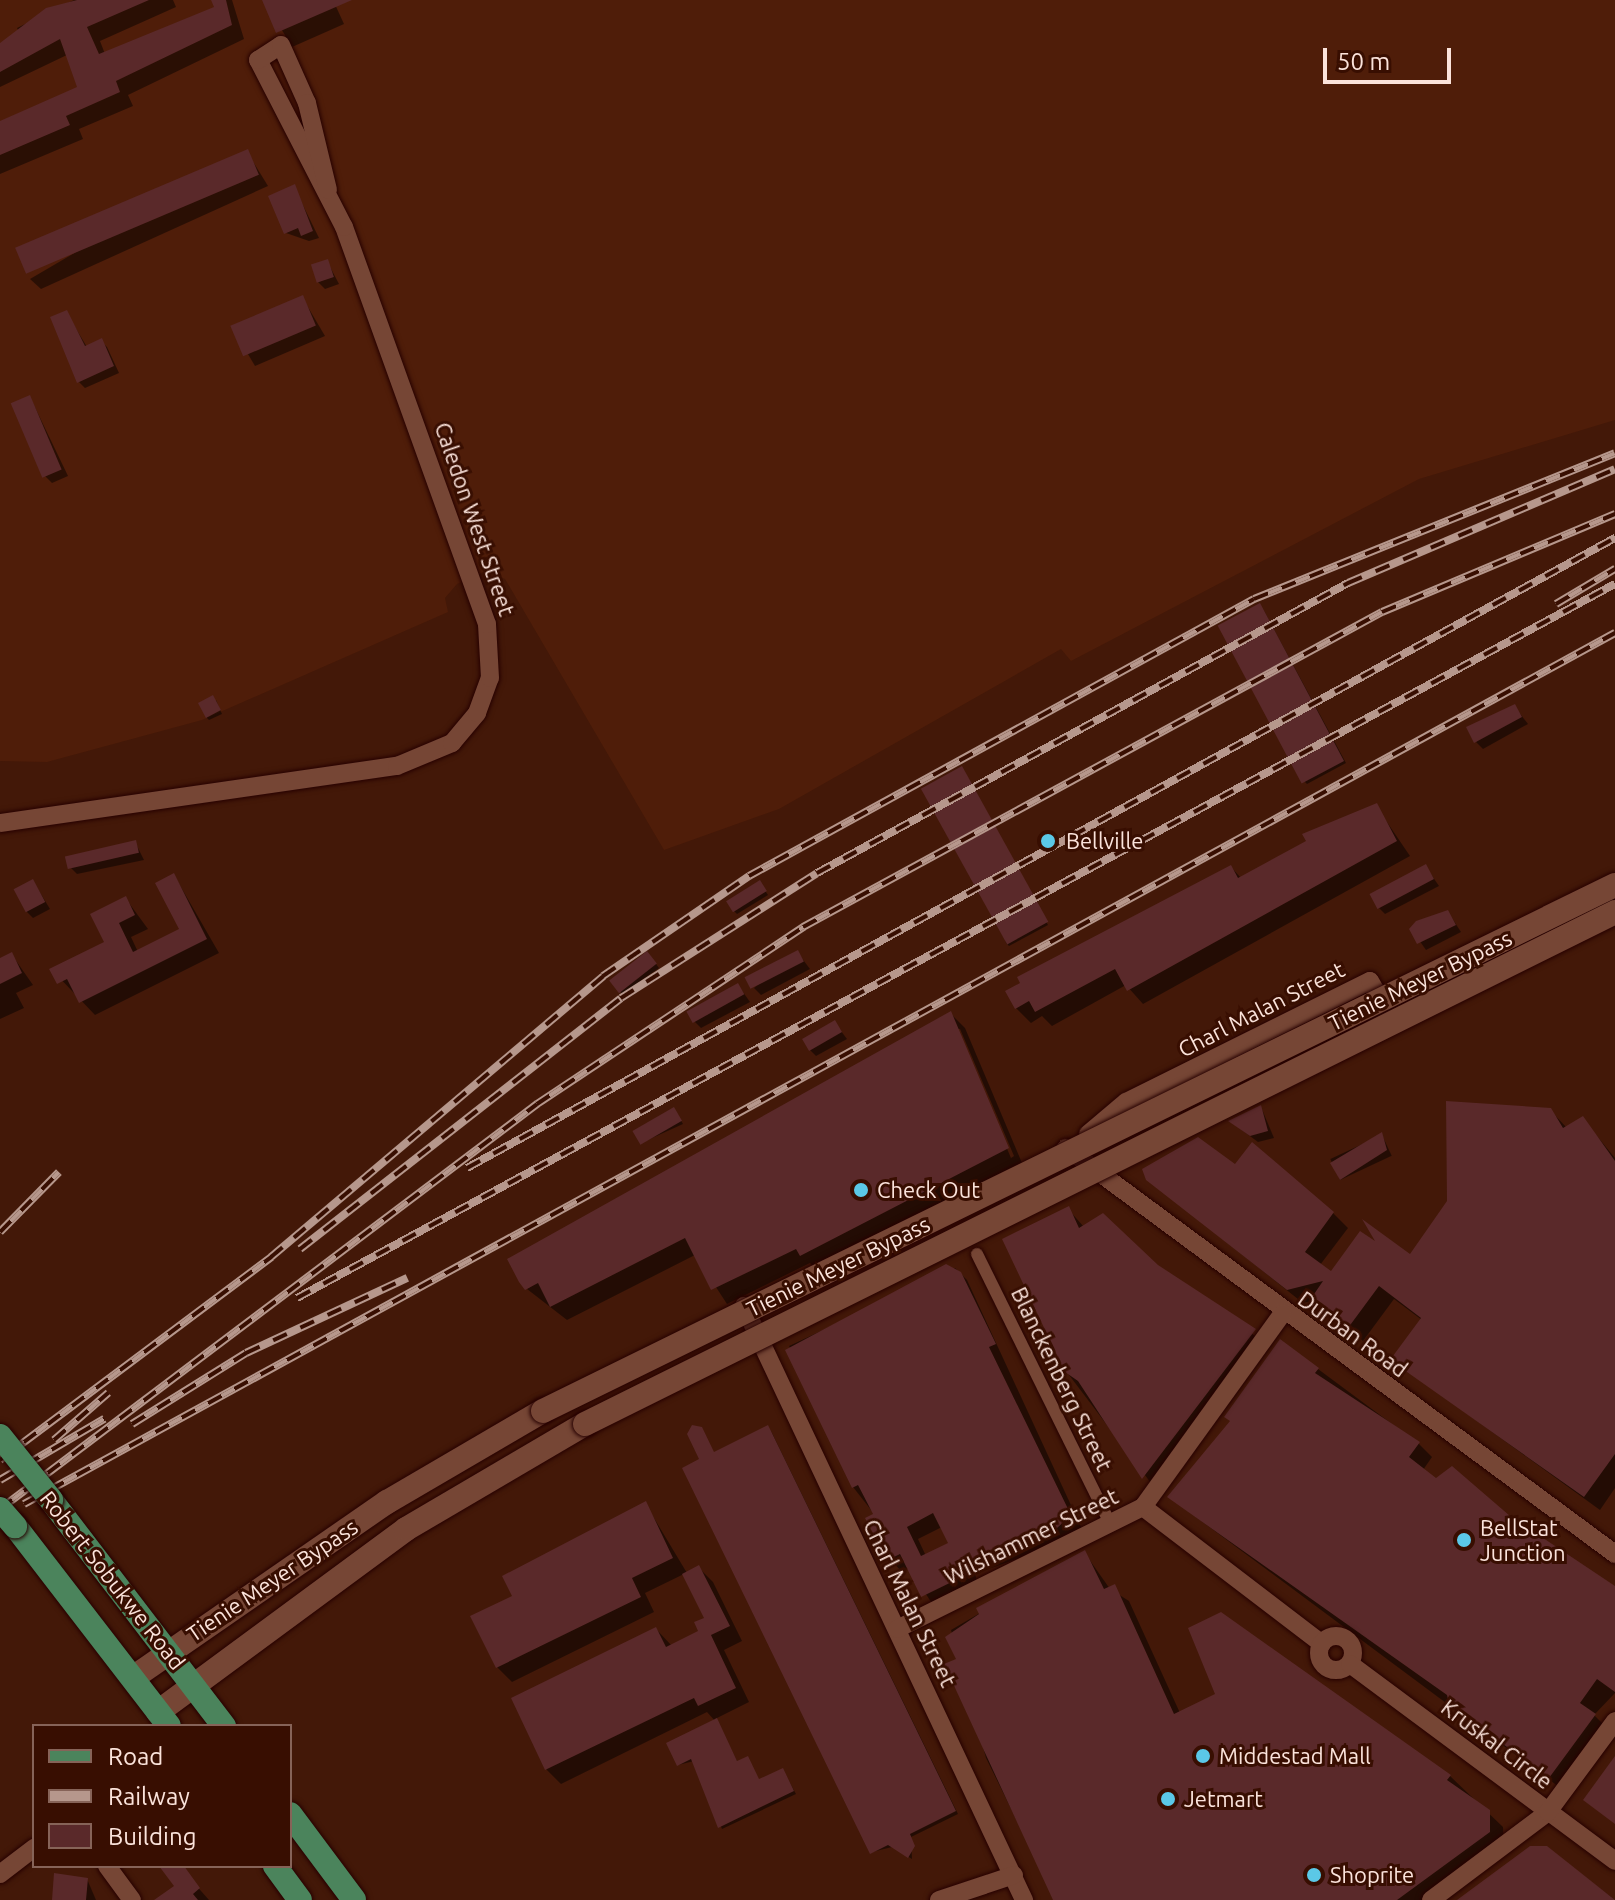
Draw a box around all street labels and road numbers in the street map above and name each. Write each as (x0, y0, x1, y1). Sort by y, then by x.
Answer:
street label: Caledon West Street (429, 419, 521, 619)
street label: Tienie Meyer Bypass (1324, 924, 1516, 1036)
street label: Charl Malan Street (1173, 956, 1349, 1062)
street label: Tienie Meyer Bypass (742, 1210, 934, 1322)
street label: Blanckenberg Street (1006, 1283, 1118, 1475)
street label: Durban Road (1293, 1285, 1413, 1383)
street label: Wilshammer Street (940, 1482, 1122, 1590)
street label: Robert Sobukwe Road (35, 1485, 191, 1675)
street label: Tienie Meyer Bypass (182, 1513, 362, 1647)
street label: Charl Malan Street (858, 1515, 962, 1691)
street label: Kruskal Circle (1436, 1694, 1558, 1794)

